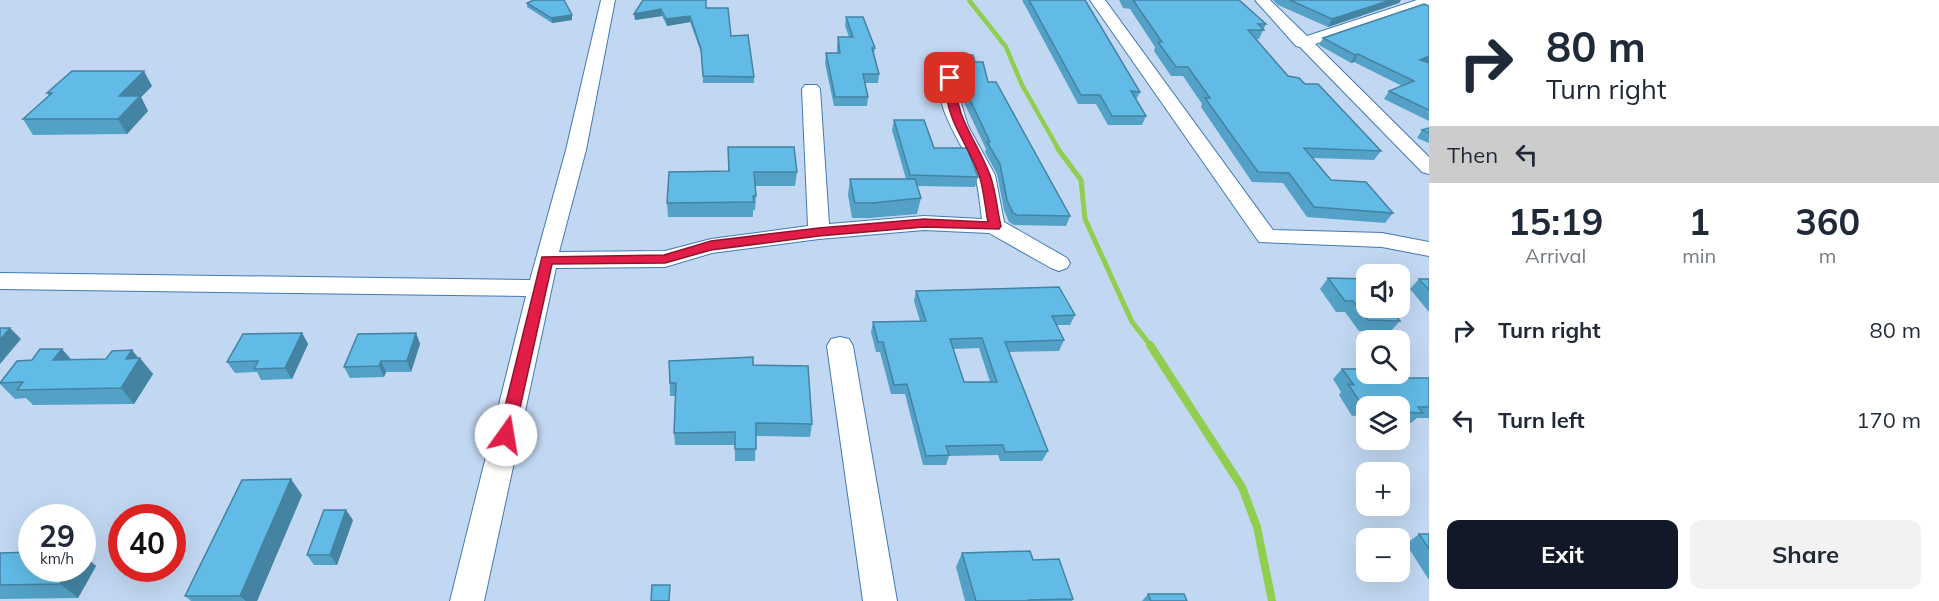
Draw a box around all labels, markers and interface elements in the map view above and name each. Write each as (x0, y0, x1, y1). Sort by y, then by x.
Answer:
text: 80 m (1546, 20, 1646, 73)
icon: right (1447, 24, 1525, 102)
pin (924, 52, 975, 103)
icon: arrive (933, 61, 966, 94)
text: Turn right (1546, 72, 1666, 106)
icon: left (1510, 138, 1543, 171)
text: Then (1447, 141, 1498, 169)
text: 15:19 (1508, 199, 1603, 244)
text: 1 (1688, 199, 1710, 244)
text: 360 (1795, 199, 1860, 244)
text: Arrival (1525, 243, 1586, 268)
text: min (1682, 243, 1716, 268)
text: m (1819, 243, 1836, 268)
map controls (1356, 264, 1410, 582)
button: sound (1356, 264, 1410, 318)
icon: right (1447, 314, 1480, 347)
text: Turn right (1498, 316, 1601, 344)
text: 80 m (1870, 316, 1921, 344)
button: search (1356, 330, 1410, 384)
button: layers (1356, 396, 1410, 450)
position arrow (474, 403, 538, 467)
icon: left (1447, 404, 1480, 437)
text: Turn left (1498, 406, 1585, 434)
text: 170 m (1856, 406, 1921, 434)
button: + (1356, 462, 1410, 516)
speed limit sign: 40 (108, 504, 186, 582)
text: 29 (39, 517, 75, 555)
button: Exit (1447, 520, 1678, 589)
button: Share (1690, 520, 1921, 589)
button: − (1356, 528, 1410, 582)
text: km/h (40, 549, 74, 568)

